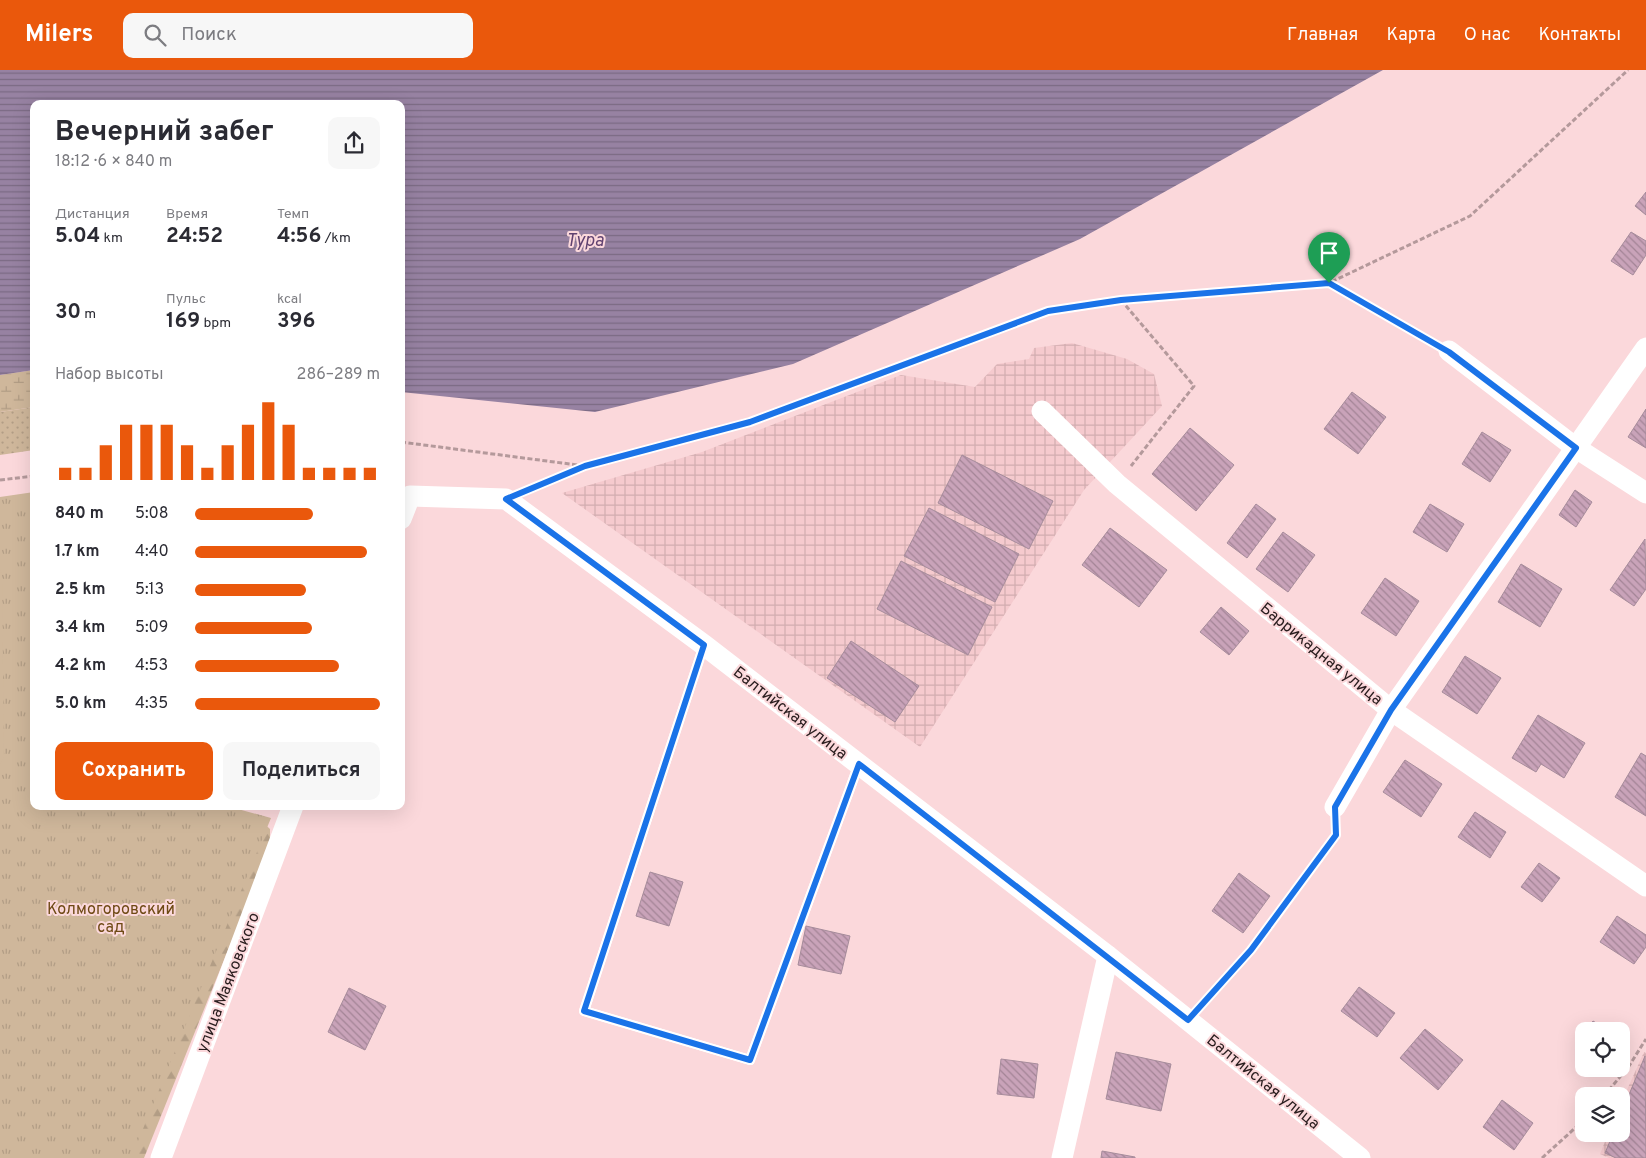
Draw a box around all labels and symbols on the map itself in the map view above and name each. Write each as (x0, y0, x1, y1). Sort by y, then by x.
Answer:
water label: Тура (566, 230, 605, 253)
pin (1308, 232, 1350, 283)
street label: Баррикадная улица (1255, 599, 1386, 710)
street label: Балтийская улица (729, 663, 851, 765)
park label: Колмогоровский сад (47, 900, 175, 938)
street label: улица Маяковского (193, 910, 265, 1056)
street label: Балтийская улица (1202, 1031, 1323, 1134)

